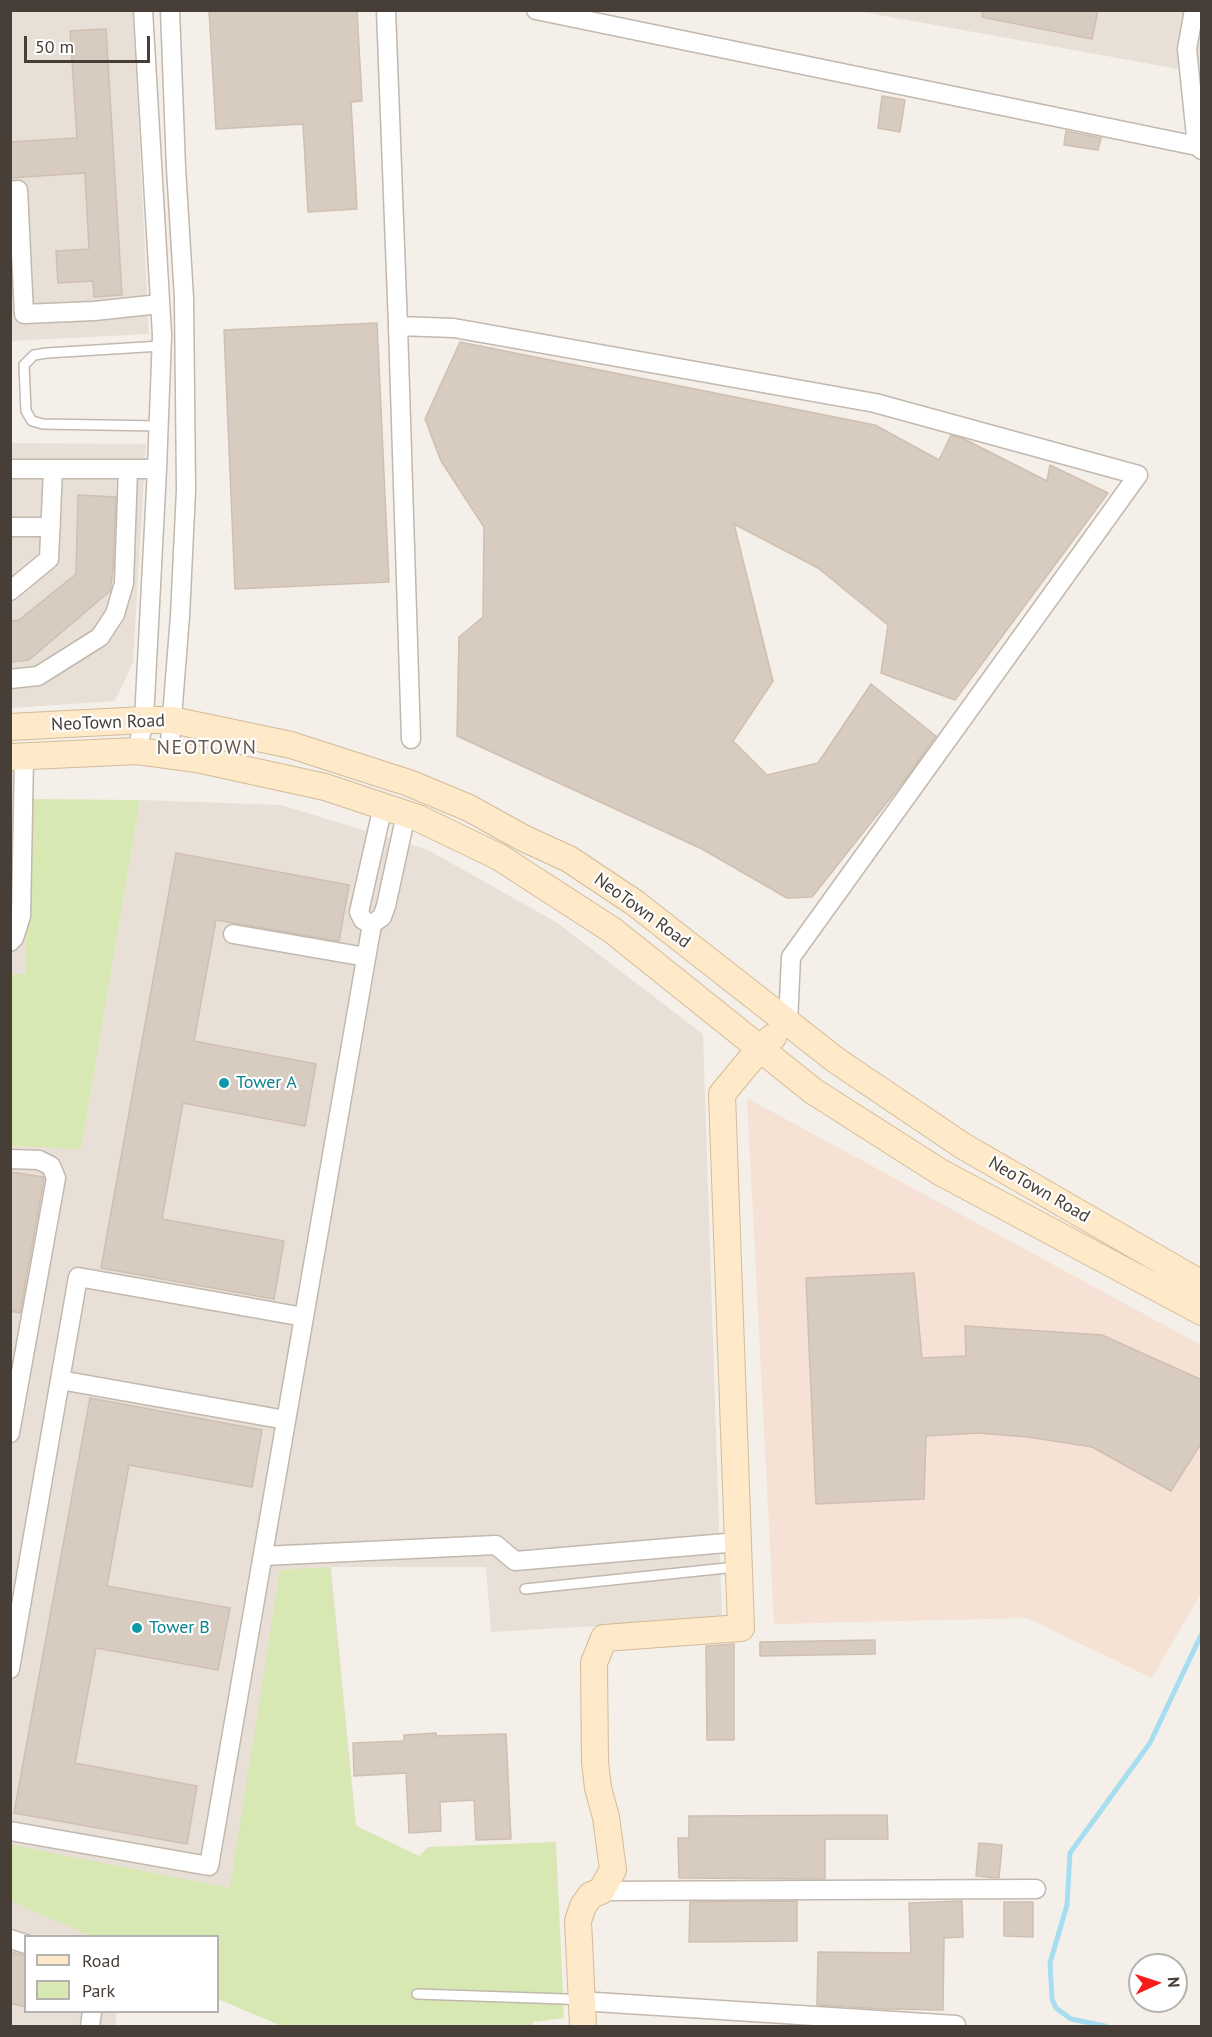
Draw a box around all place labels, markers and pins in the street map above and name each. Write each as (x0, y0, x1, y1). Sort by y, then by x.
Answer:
place label: Tower A (236, 1072, 297, 1094)
marker: Tower A (217, 1076, 231, 1090)
place label: Tower B (149, 1617, 210, 1639)
marker: Tower B (130, 1621, 144, 1635)

